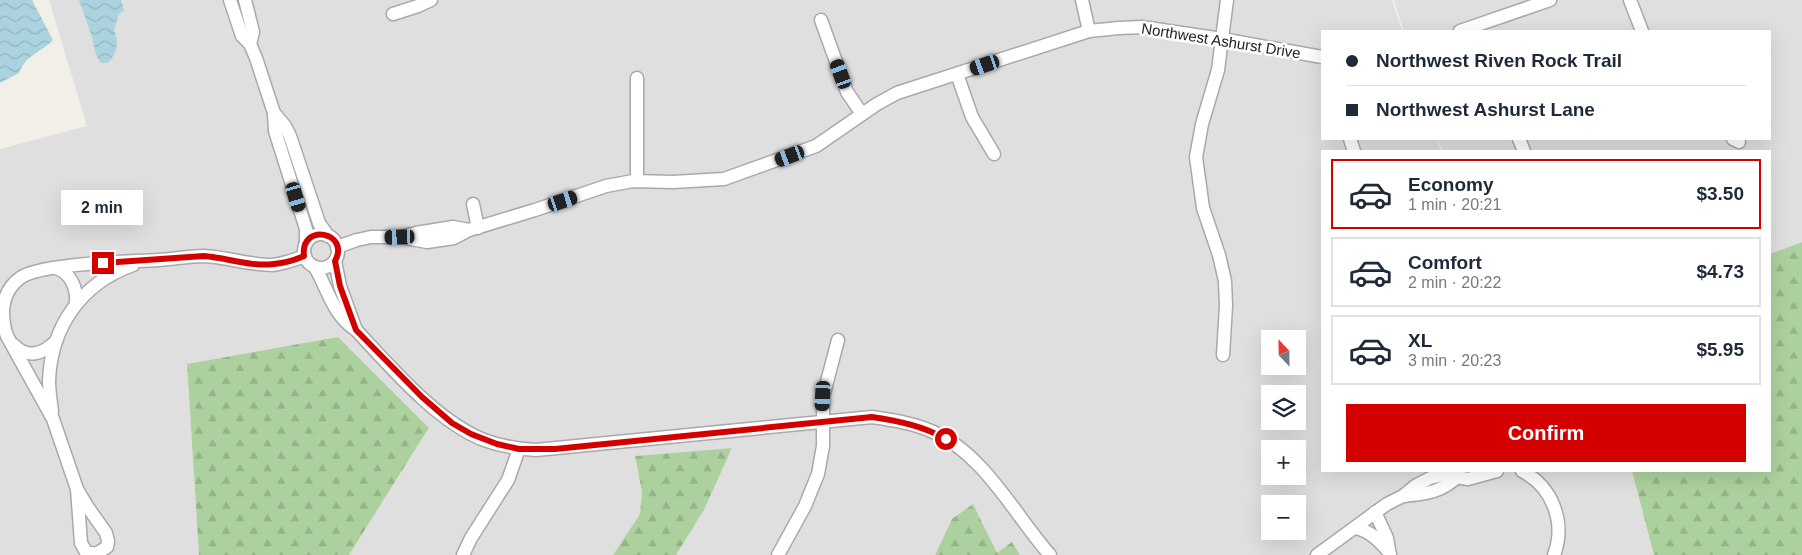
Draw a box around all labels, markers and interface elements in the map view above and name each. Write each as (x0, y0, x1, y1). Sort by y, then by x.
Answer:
street label: Northwest Ashurst Drive (1140, 20, 1302, 61)
text: Northwest Riven Rock Trail (1376, 50, 1622, 71)
car (968, 53, 1001, 77)
car (828, 57, 853, 91)
text: Northwest Ashurst Lane (1376, 99, 1595, 120)
car (773, 144, 806, 168)
icon: car (1348, 172, 1393, 217)
text: Economy (1408, 174, 1494, 195)
car (284, 180, 307, 214)
text: $3.50 (1696, 183, 1744, 204)
car (546, 189, 579, 213)
callout: 2 min (62, 190, 144, 226)
text: 1 min · 20:21 (1408, 196, 1501, 213)
text: 2 min (81, 199, 123, 216)
car (384, 229, 415, 245)
icon: car (1348, 250, 1393, 295)
route end (92, 252, 114, 274)
text: Comfort (1408, 252, 1482, 273)
text: $4.73 (1696, 261, 1744, 282)
text: 2 min · 20:22 (1408, 274, 1501, 291)
icon: car (1348, 328, 1393, 373)
north arrow (1261, 330, 1306, 375)
map controls (1261, 330, 1306, 540)
text: XL (1408, 330, 1432, 351)
text: $5.95 (1696, 339, 1744, 360)
text: 3 min · 20:23 (1408, 352, 1501, 369)
car (814, 381, 831, 411)
button: layers (1261, 385, 1306, 430)
button: Confirm (1346, 404, 1746, 462)
route start (935, 428, 957, 450)
button: + (1261, 440, 1306, 485)
button: − (1261, 495, 1306, 540)

